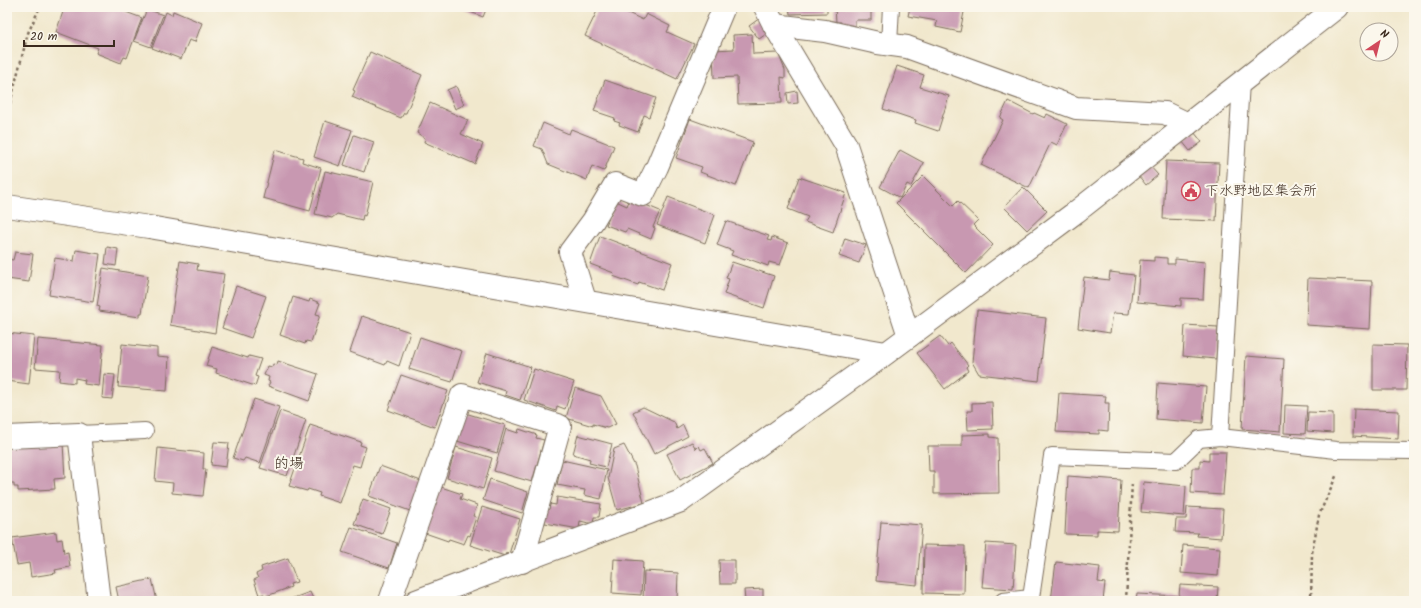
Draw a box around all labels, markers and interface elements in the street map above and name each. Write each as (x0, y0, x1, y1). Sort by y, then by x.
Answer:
scale bar (24, 22, 114, 48)
north arrow (1359, 22, 1399, 62)
text: N (1376, 25, 1392, 44)
text: 20 m (30, 27, 58, 46)
public building icon: 下水野地区集会所 (1180, 180, 1202, 202)
place label: 下水野地区集会所 (1205, 180, 1317, 202)
district label: 的場 (274, 452, 304, 476)

